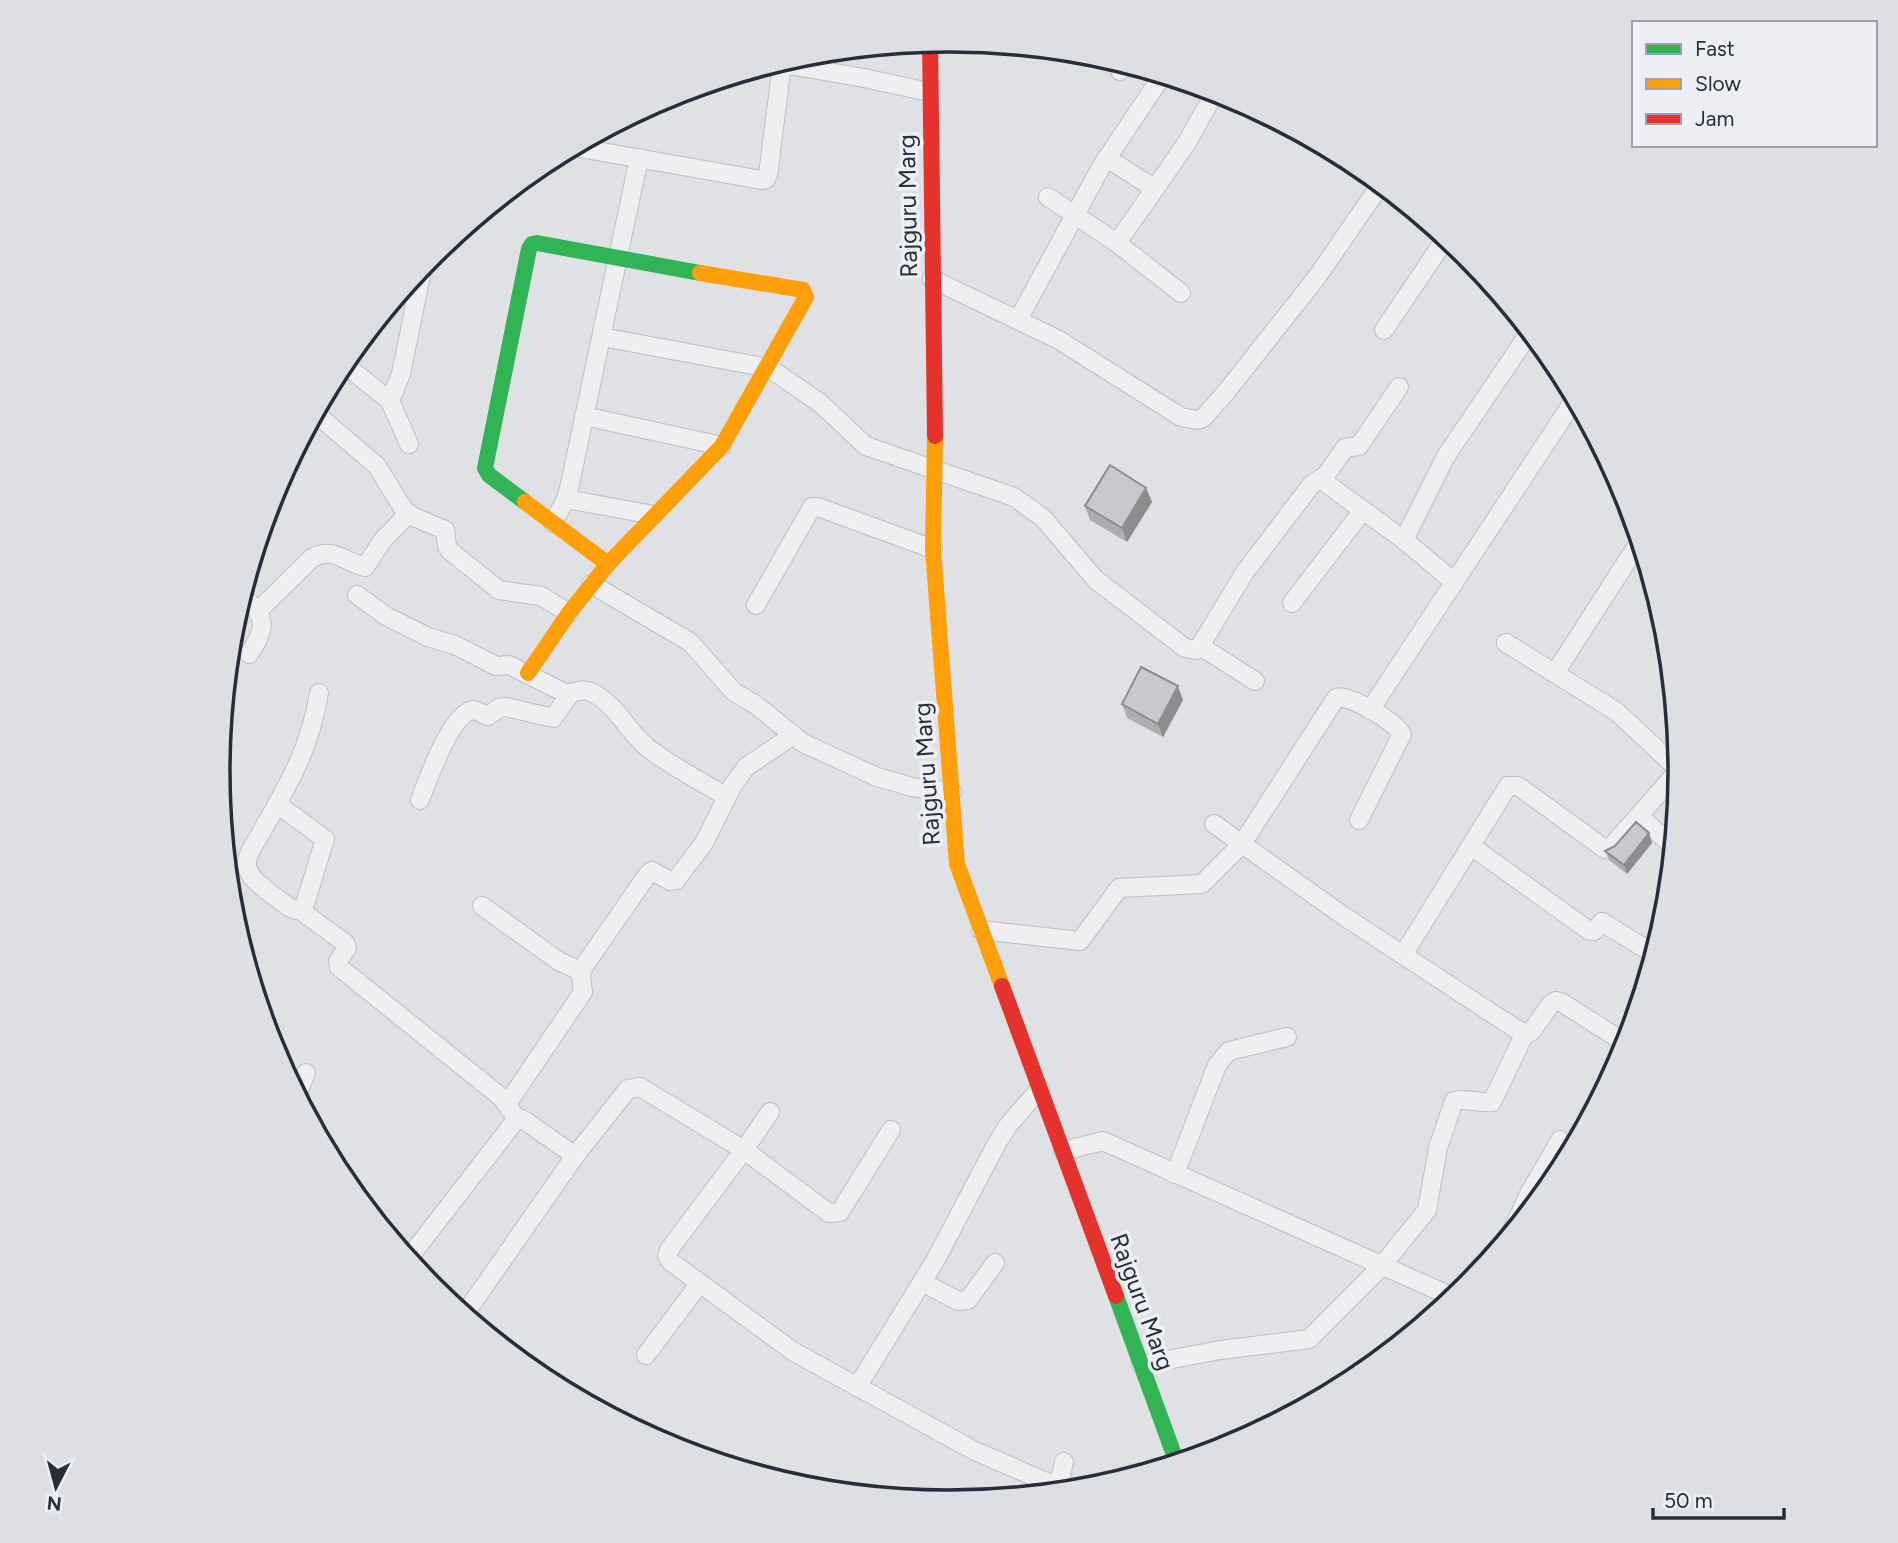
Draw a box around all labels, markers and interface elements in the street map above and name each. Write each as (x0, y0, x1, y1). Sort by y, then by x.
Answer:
legend (1632, 21, 1877, 147)
text: Fast (1695, 36, 1735, 61)
text: Slow (1695, 71, 1741, 96)
text: Jam (1695, 106, 1734, 131)
street label: Rajguru Marg (892, 134, 923, 278)
street label: Rajguru Marg (907, 702, 946, 847)
street label: Rajguru Marg (1104, 1229, 1181, 1374)
north arrow (21, 1452, 91, 1522)
scale bar (1653, 1476, 1784, 1520)
text: 50 m (1664, 1488, 1713, 1513)
text: N (46, 1491, 63, 1516)

